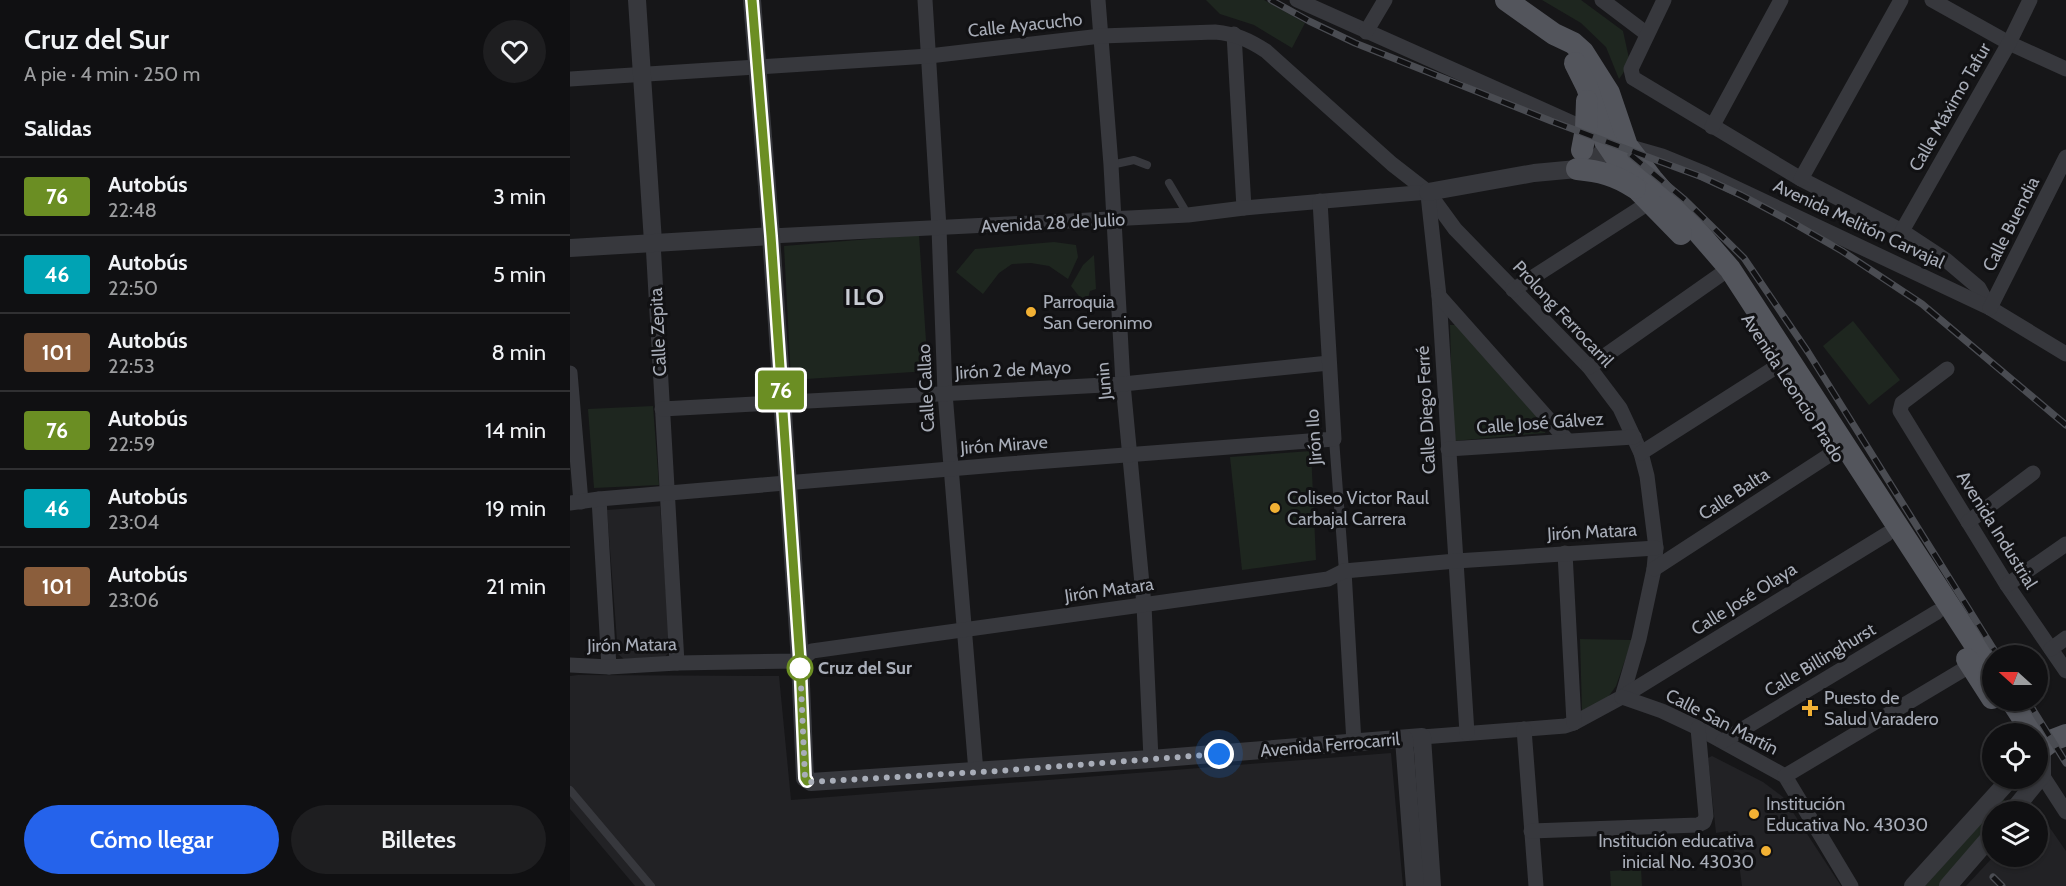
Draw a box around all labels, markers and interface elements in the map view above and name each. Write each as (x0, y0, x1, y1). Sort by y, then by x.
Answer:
street label: Calle Ayacucho (967, 8, 1083, 42)
button: heart (483, 20, 546, 83)
text: Cruz del Sur (24, 22, 169, 56)
street label: Calle Máximo Tafur (1904, 39, 1996, 175)
text: A pie · 4 min · 250 m (24, 62, 200, 86)
text: Salidas (24, 115, 92, 142)
text: Autobús (108, 171, 188, 198)
street label: Calle Buendia (1978, 173, 2044, 275)
street label: Avenida Melitón Carvajal (1770, 175, 1949, 274)
text: 3 min (493, 183, 546, 210)
text: 76 (46, 184, 68, 209)
text: 22:48 (108, 198, 157, 222)
street label: Avenida 28 de Julio (980, 208, 1126, 238)
text: Autobús (108, 249, 188, 276)
street label: Prolong Ferrocarril (1508, 256, 1619, 372)
text: 5 min (493, 261, 546, 288)
text: 46 (45, 262, 69, 287)
text: 22:50 (108, 276, 158, 300)
district label: ILO (844, 282, 886, 311)
street label: Calle Zepita (645, 287, 671, 377)
place label: Parroquia San Geronimo (1043, 291, 1153, 334)
marker: Parroquia San Geronimo (1024, 305, 1038, 319)
street label: Avenida Leoncio Prado (1737, 309, 1849, 467)
text: Autobús (108, 327, 188, 354)
text: 8 min (491, 339, 546, 366)
text: 101 (42, 340, 72, 365)
street label: Calle Callao (913, 343, 939, 433)
street label: Calle Diego Ferré (1412, 345, 1440, 475)
text: 22:53 (108, 354, 155, 378)
street label: Jirón 2 de Mayo (953, 356, 1072, 384)
street label: Junin (1091, 361, 1117, 402)
line badge: 76 (754, 370, 808, 410)
text: 76 (770, 378, 792, 403)
text: Autobús (108, 405, 188, 432)
street label: Jirón Ilo (1301, 408, 1327, 467)
street label: Calle José Gálvez (1476, 408, 1605, 438)
text: 14 min (485, 417, 546, 444)
text: 76 (46, 418, 68, 443)
street label: Jirón Mirave (958, 431, 1049, 459)
text: 22:59 (108, 432, 155, 456)
street label: Calle Balta (1695, 463, 1774, 525)
street label: Avenida Industrial (1952, 467, 2042, 594)
text: Autobús (108, 483, 188, 510)
place label: Coliseo Victor Raul Carbajal Carrera (1287, 487, 1430, 530)
text: 19 min (485, 495, 546, 522)
text: 46 (45, 496, 69, 521)
marker: Coliseo Victor Raul Carbajal Carrera (1268, 501, 1282, 515)
text: 23:04 (108, 510, 159, 534)
street label: Jirón Matara (1546, 519, 1638, 545)
street label: Calle José Olaya (1687, 558, 1801, 640)
text: Autobús (108, 561, 188, 588)
text: 21 min (486, 573, 546, 600)
street label: Jirón Matara (1062, 573, 1155, 607)
text: 101 (42, 574, 72, 599)
text: 23:06 (108, 588, 159, 612)
street label: Calle Billinghurst (1761, 618, 1879, 702)
street label: Jirón Matara (586, 633, 677, 657)
north arrow (1982, 645, 2048, 711)
map controls (1982, 645, 2048, 867)
marker: Cruz del Sur (787, 655, 813, 681)
place label: Cruz del Sur (818, 657, 912, 679)
street label: Calle San Martín (1662, 684, 1782, 760)
place label: Puesto de Salud Varadero (1824, 687, 1939, 730)
marker: Puesto de Salud Varadero (1801, 699, 1819, 717)
button: locate (1982, 723, 2048, 789)
street label: Avenida Ferrocarril (1259, 728, 1401, 762)
your location (1204, 739, 1234, 769)
place label: Institución Educativa No. 43030 (1766, 793, 1928, 836)
button: layers (1982, 801, 2048, 867)
button: Cómo llegar (24, 805, 279, 874)
button: Billetes (291, 805, 546, 874)
marker: Institución Educativa No. 43030 (1747, 807, 1761, 821)
place label: Institución educativa inicial No. 43030 (1598, 830, 1754, 873)
marker: Institución educativa inicial No. 43030 (1759, 844, 1773, 858)

